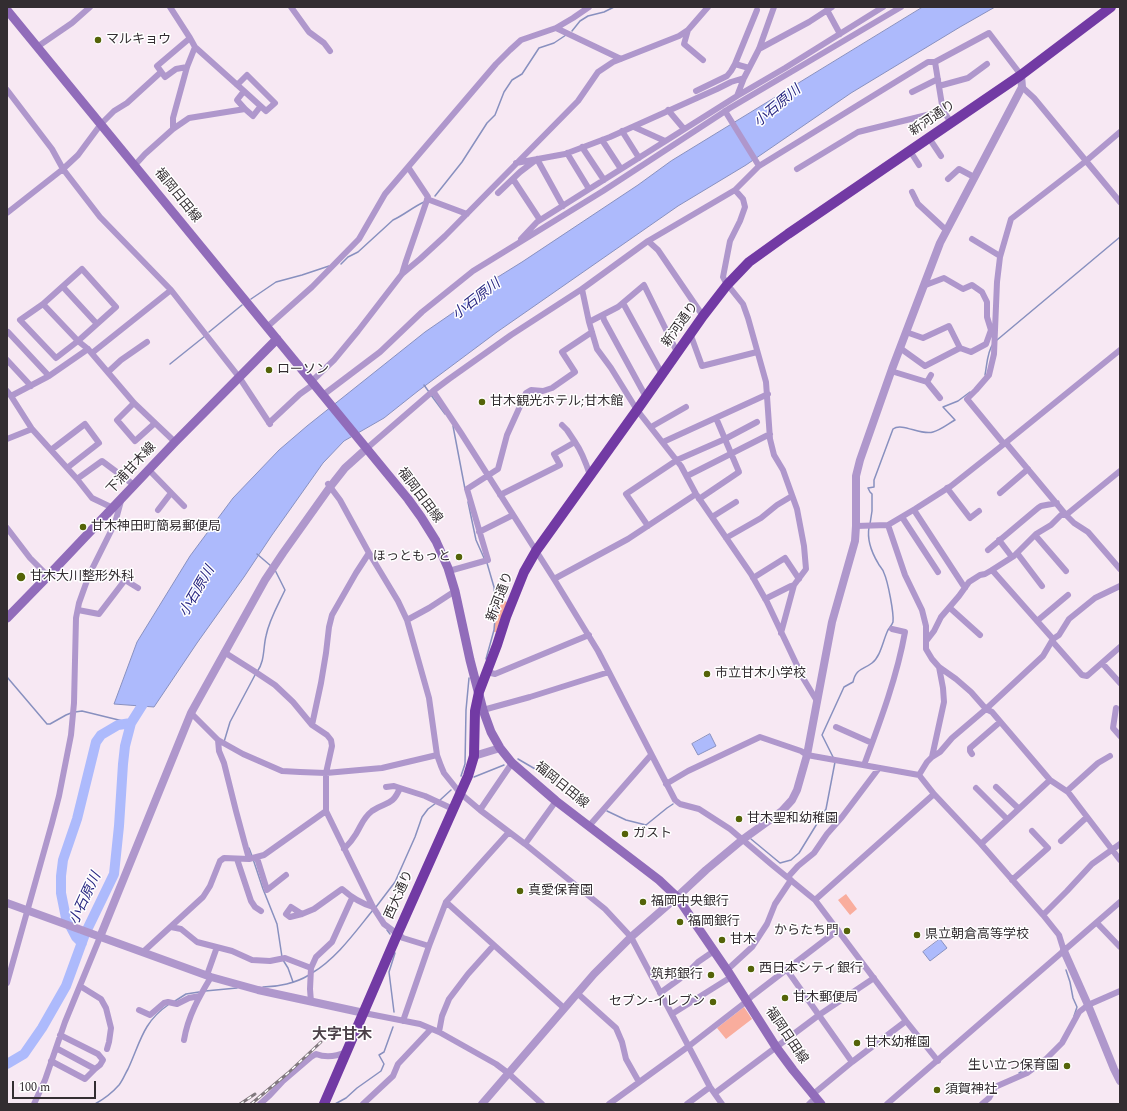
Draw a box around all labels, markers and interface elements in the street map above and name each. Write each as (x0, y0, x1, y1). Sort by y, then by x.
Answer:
place label: マルキョウ (106, 32, 171, 48)
marker: マルキョウ (93, 35, 103, 45)
water label: 小石原川 (751, 83, 805, 131)
street label: 新河通り (907, 98, 959, 140)
street label: 福岡日田線 (150, 166, 204, 226)
water label: 小石原川 (450, 276, 504, 324)
street label: 新河通り (659, 299, 703, 351)
place label: ローソン (277, 362, 329, 378)
marker: ローソン (264, 365, 274, 375)
place label: 甘木観光ホテル;甘木館 (490, 394, 623, 410)
marker: 甘木観光ホテル;甘木館 (477, 397, 487, 407)
street label: 下浦甘木線 (104, 440, 160, 498)
street label: 福岡日田線 (393, 465, 445, 527)
place label: 甘木神田町簡易郵便局 (91, 519, 221, 535)
marker: 甘木神田町簡易郵便局 (78, 522, 88, 532)
place label: ほっともっと (373, 549, 451, 565)
marker: ほっともっと (454, 552, 464, 562)
water label: 小石原川 (177, 564, 219, 620)
place label: 甘木大川整形外科 (30, 569, 134, 585)
street label: 新河通り (484, 570, 518, 624)
marker: 甘木大川整形外科 (15, 571, 27, 583)
place label: 市立甘木小学校 (715, 666, 806, 682)
marker: 市立甘木小学校 (702, 669, 712, 679)
street label: 福岡日田線 (531, 759, 591, 813)
place label: 甘木聖和幼稚園 (747, 811, 838, 827)
marker: 甘木聖和幼稚園 (734, 814, 744, 824)
place label: ガスト (633, 826, 672, 842)
marker: ガスト (620, 829, 630, 839)
street label: 西大通り (382, 868, 418, 922)
water label: 小石原川 (67, 870, 105, 928)
place label: 真愛保育園 (528, 883, 593, 899)
marker: 真愛保育園 (515, 886, 525, 896)
place label: 福岡中央銀行 (651, 894, 729, 910)
marker: 福岡中央銀行 (638, 897, 648, 907)
place label: 福岡銀行 (688, 914, 740, 930)
marker: 福岡銀行 (675, 917, 685, 927)
place label: からたち門 (774, 923, 839, 939)
marker: からたち門 (842, 926, 852, 936)
place label: 県立朝倉高等学校 (925, 927, 1029, 943)
marker: 県立朝倉高等学校 (912, 930, 922, 940)
place label: 甘木 (730, 932, 756, 948)
marker: 甘木 (717, 935, 727, 945)
place label: 西日本シティ銀行 (759, 961, 863, 977)
marker: 西日本シティ銀行 (746, 964, 756, 974)
place label: 筑邦銀行 (651, 967, 703, 983)
marker: 筑邦銀行 (706, 970, 716, 980)
place label: 甘木郵便局 (793, 990, 858, 1006)
marker: 甘木郵便局 (780, 993, 790, 1003)
place label: セブン-イレブン (609, 994, 705, 1010)
marker: セブン-イレブン (708, 997, 718, 1007)
street label: 福岡日田線 (761, 1005, 811, 1067)
district label: 大字甘木 (312, 1027, 372, 1045)
place label: 甘木幼稚園 (865, 1035, 930, 1051)
marker: 甘木幼稚園 (852, 1038, 862, 1048)
place label: 生い立つ保育園 (968, 1058, 1059, 1074)
marker: 生い立つ保育園 (1062, 1061, 1072, 1071)
scale bar (14, 1073, 98, 1099)
text: 100 m (19, 1078, 50, 1097)
place label: 須賀神社 (945, 1082, 997, 1098)
marker: 須賀神社 (932, 1085, 942, 1095)

